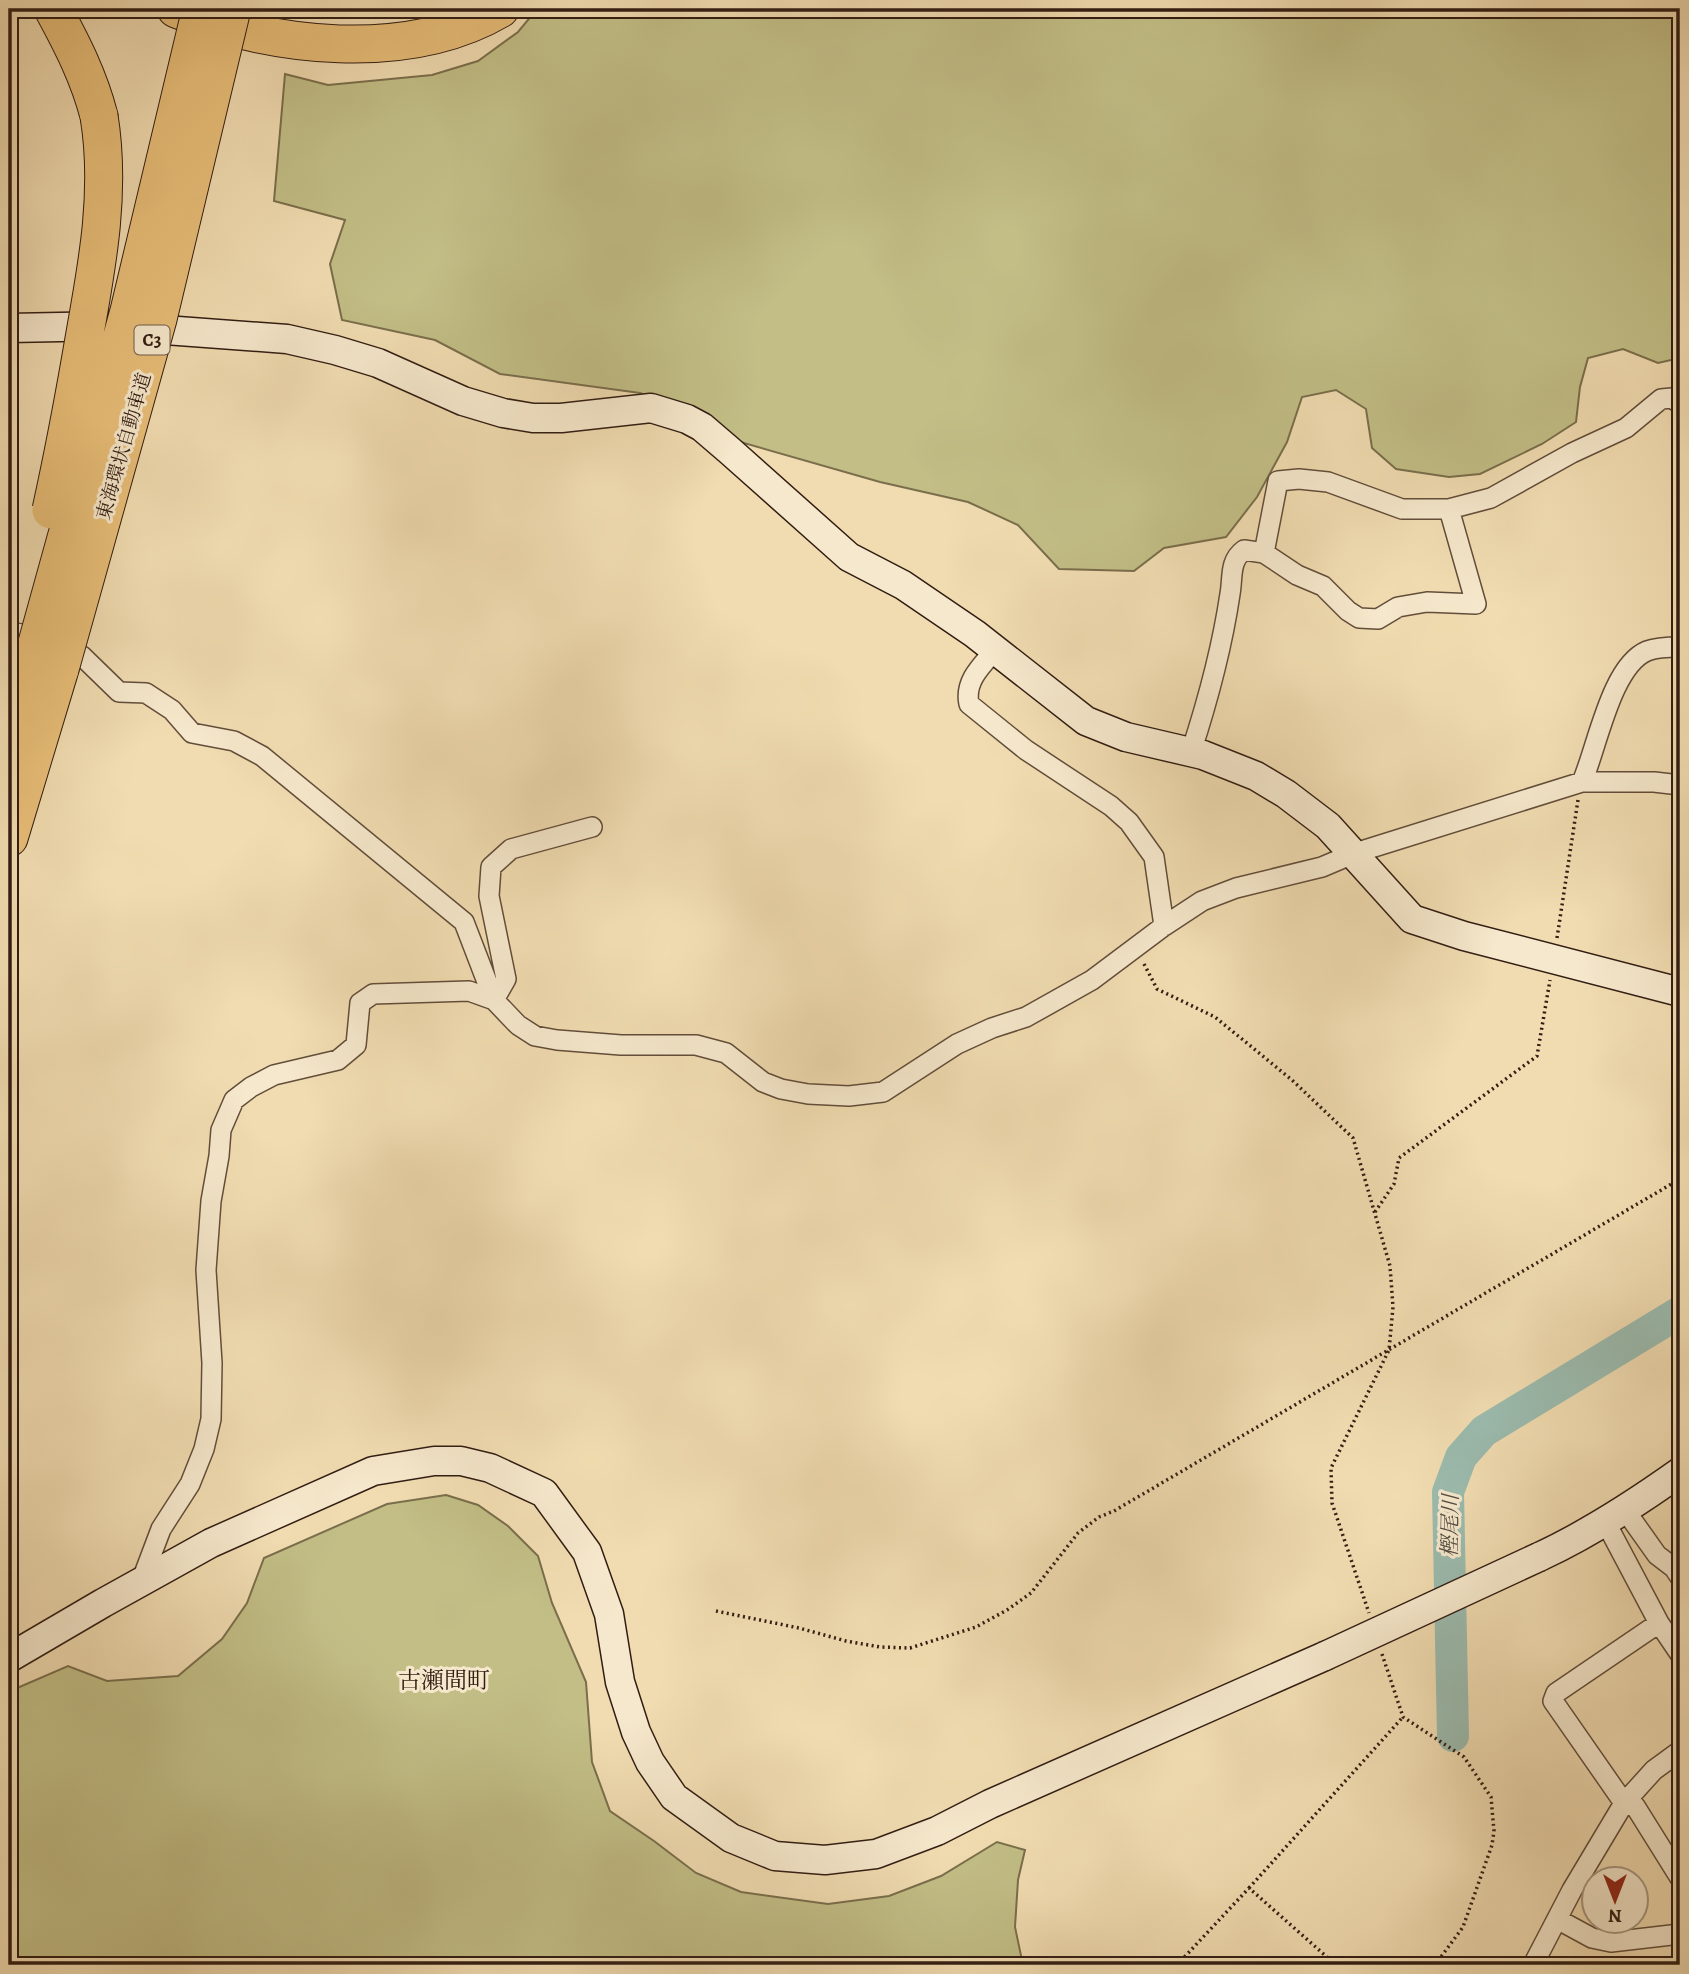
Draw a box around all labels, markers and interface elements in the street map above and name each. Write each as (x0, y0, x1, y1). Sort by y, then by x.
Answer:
road number: C3 (134, 326, 170, 354)
street label: 東海環状自動車道 (91, 370, 157, 523)
water label: 樫尾川 (1435, 1492, 1465, 1558)
district label: 古瀬間町 (398, 1665, 490, 1696)
north arrow (1580, 1866, 1650, 1936)
text: N (1608, 1903, 1622, 1929)

